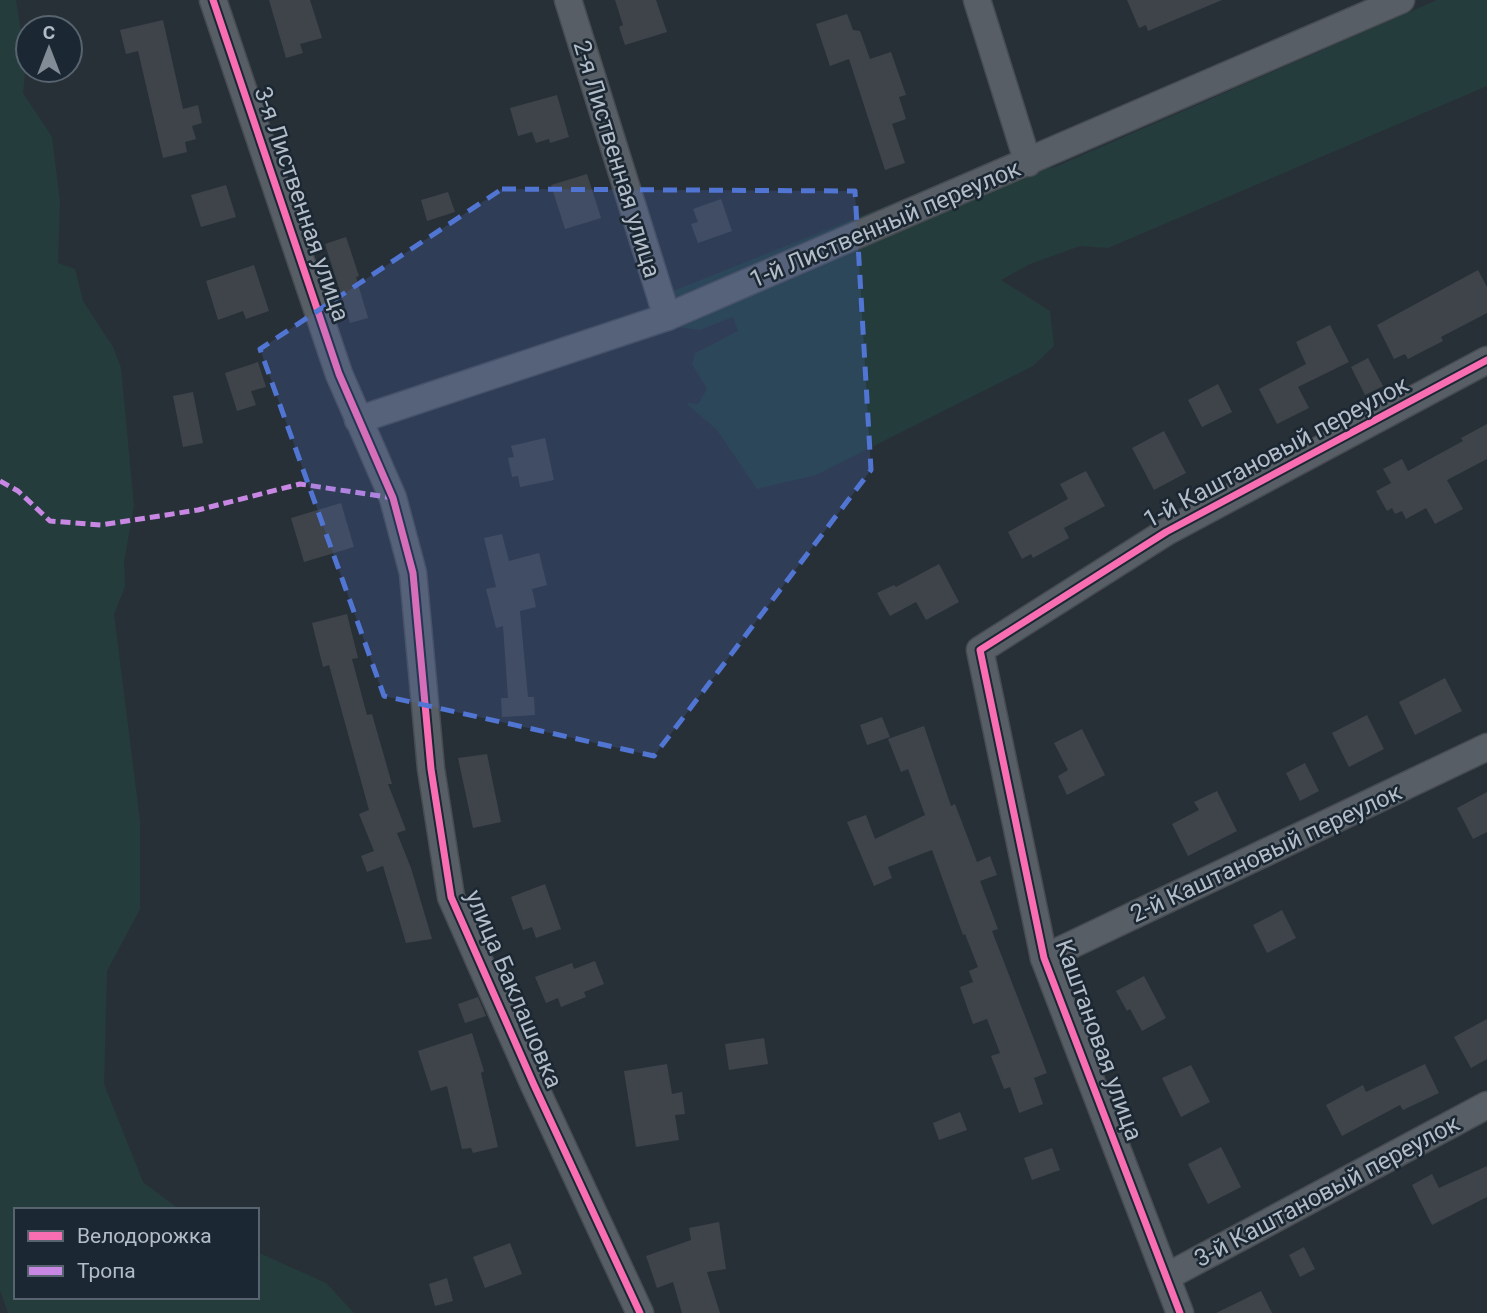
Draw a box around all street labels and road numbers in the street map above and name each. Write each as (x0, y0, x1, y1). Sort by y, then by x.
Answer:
street label: 2-я Лиственная улица (568, 37, 666, 281)
street label: 3-я Лиственная улица (249, 83, 355, 325)
street label: 1-й Лиственный переулок (745, 154, 1025, 294)
street label: 1-й Каштановый переулок (1139, 370, 1413, 534)
street label: 2-й Каштановый переулок (1126, 778, 1406, 928)
street label: улица Баклашовка (460, 886, 568, 1092)
street label: Каштановая улица (1050, 936, 1148, 1144)
street label: 3-й Каштановый переулок (1190, 1109, 1464, 1273)

